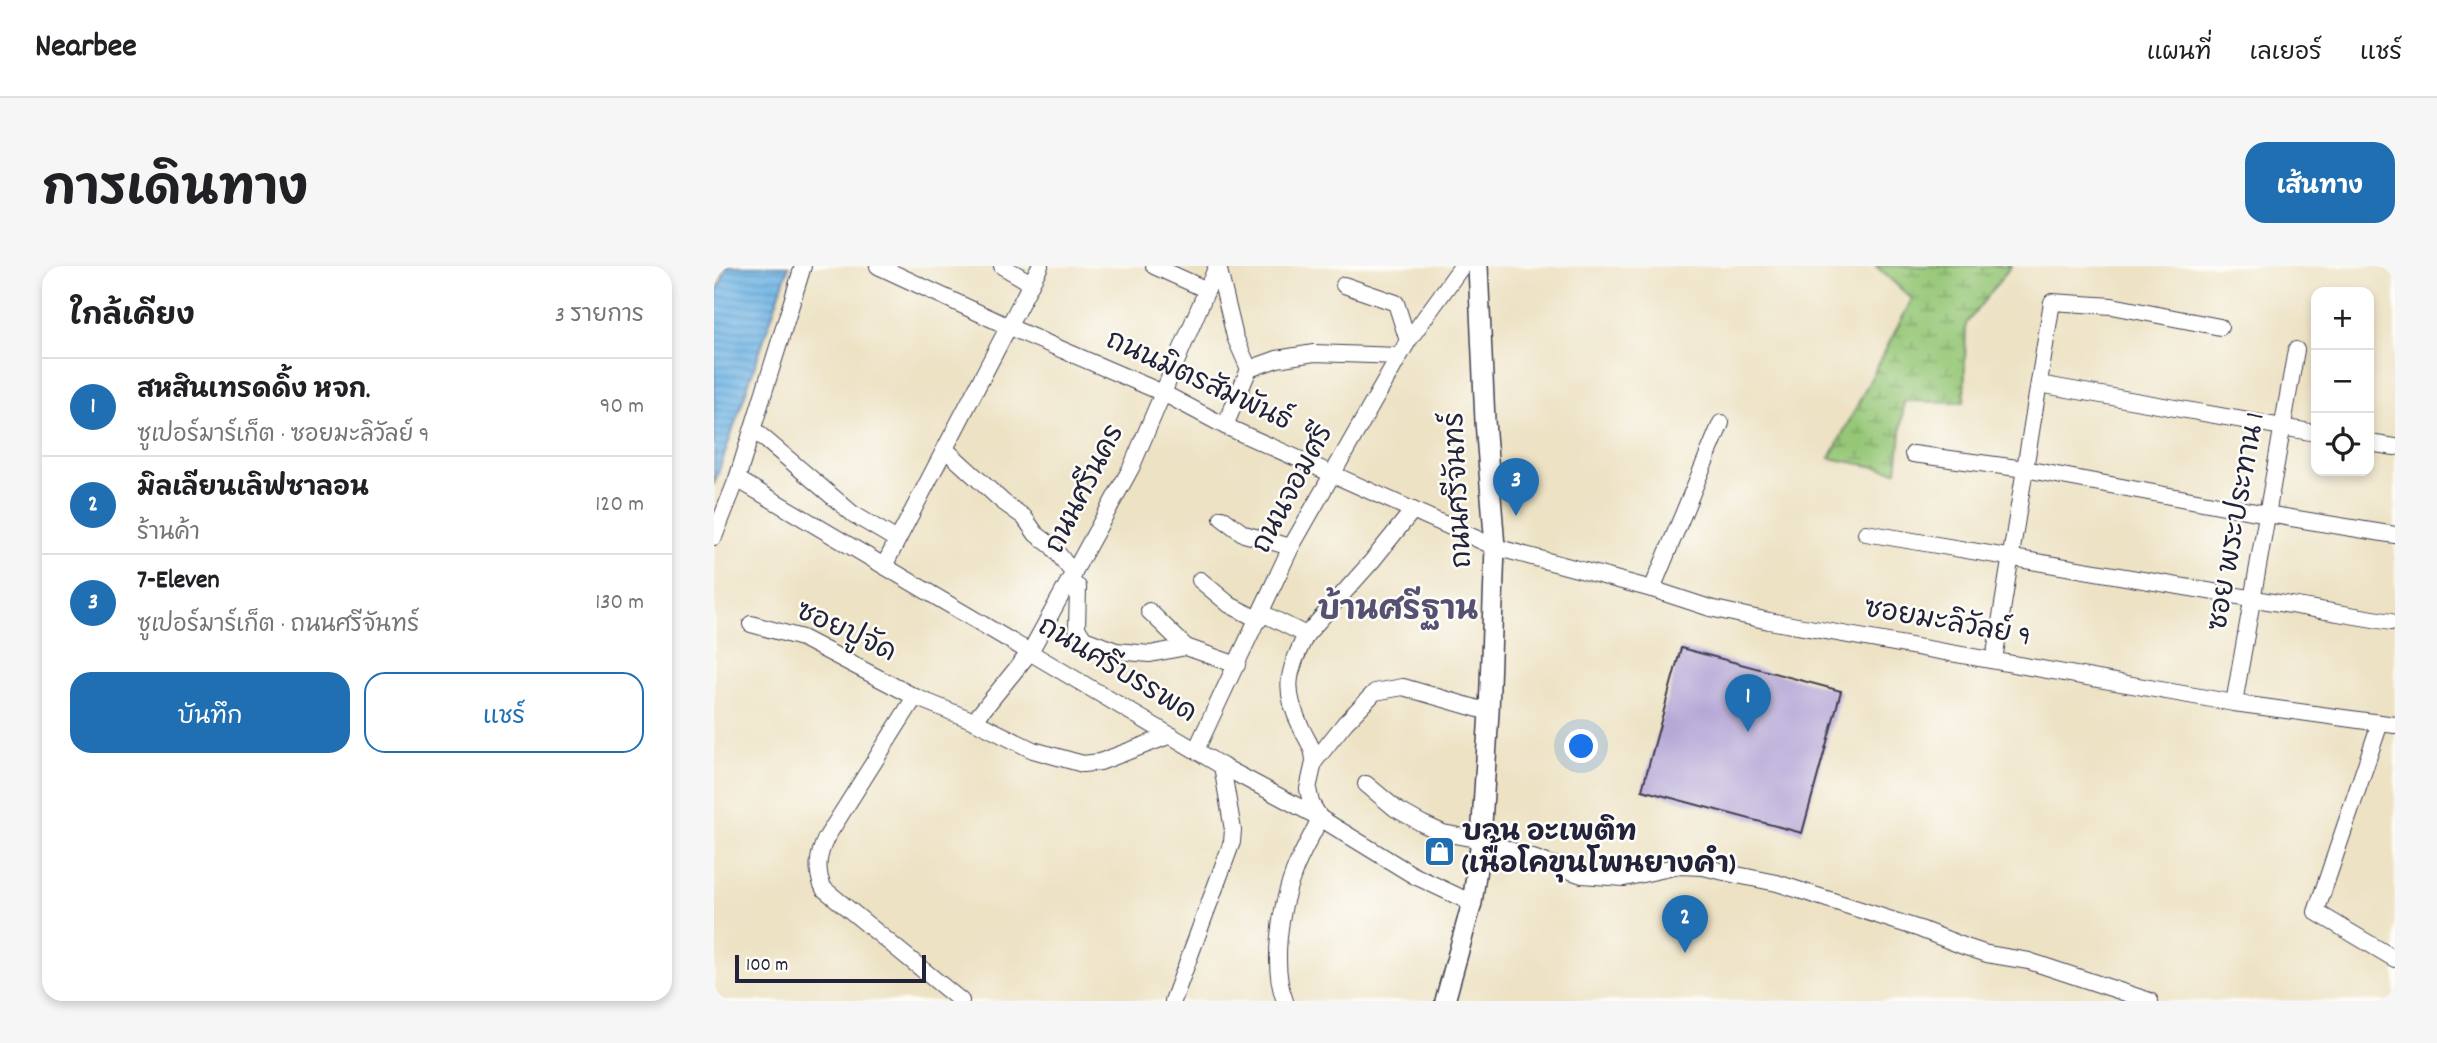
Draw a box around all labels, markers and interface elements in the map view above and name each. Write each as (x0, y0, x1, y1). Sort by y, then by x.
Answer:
text: Nearbee (35, 25, 137, 72)
text: แผนที่ (2147, 37, 2212, 71)
text: เลเยอร์ (2250, 37, 2322, 71)
text: แชร์ (2360, 37, 2402, 71)
button: เส้นทาง (2245, 142, 2395, 223)
text: การเดินทาง (42, 158, 308, 228)
map controls (2311, 287, 2374, 476)
button: + (2311, 287, 2374, 350)
text: ใกล้เคียง (70, 297, 195, 340)
text: 3 รายการ (555, 300, 644, 333)
street label: ถนนมิตรสัมพันธ์ (1098, 319, 1300, 444)
button: − (2311, 350, 2374, 413)
text: สหสินเทรดดิ้ง หจก. (137, 373, 370, 410)
text: 1 (90, 391, 96, 424)
text: 90 m (600, 391, 644, 424)
street label: ซอย พระประทาน 1 (2199, 410, 2278, 634)
street label: ถนนศรีจันทร์ (1433, 411, 1485, 569)
button: locate (2311, 413, 2374, 476)
street label: ถนนจอมศรี (1242, 417, 1346, 562)
street label: ถนนศรีนคร (1036, 418, 1137, 561)
text: ซูเปอร์มาร์เก็ต · ซอยมะลิวัลย์ 9 (137, 420, 429, 453)
pin: 3 (1493, 458, 1539, 516)
text: มิลเลียนเลิฟซาลอน (137, 471, 369, 508)
text: 2 (88, 489, 98, 522)
text: 120 m (595, 489, 644, 522)
text: ร้านค้า (137, 518, 200, 551)
text: 7-Eleven (137, 563, 220, 600)
district label: บ้านศรีฐาน (1318, 586, 1478, 636)
text: 3 (88, 587, 98, 620)
text: 130 m (595, 587, 644, 620)
street label: ซอยมะลิวัลย์ 9 (1860, 587, 2034, 659)
street label: ซอยปูจัด (788, 592, 902, 675)
street label: ถนนศรีบรรพด (1029, 607, 1204, 735)
text: ซูเปอร์มาร์เก็ต · ถนนศรีจันทร์ (137, 610, 419, 643)
button: บันทึก (70, 672, 350, 753)
button: แชร์ (364, 672, 644, 753)
pin: 1 (1725, 674, 1771, 732)
your location (1564, 729, 1598, 763)
place label: บอน อะเพติท (เนื้อโคขุนโพนยางคำ) (1462, 814, 1736, 887)
shop icon: บอน อะเพติท (เนื้อโคขุนโพนยางคำ) (1422, 834, 1456, 868)
pin: 2 (1662, 895, 1708, 953)
scale bar (735, 952, 926, 984)
text: 100 m (746, 953, 788, 980)

